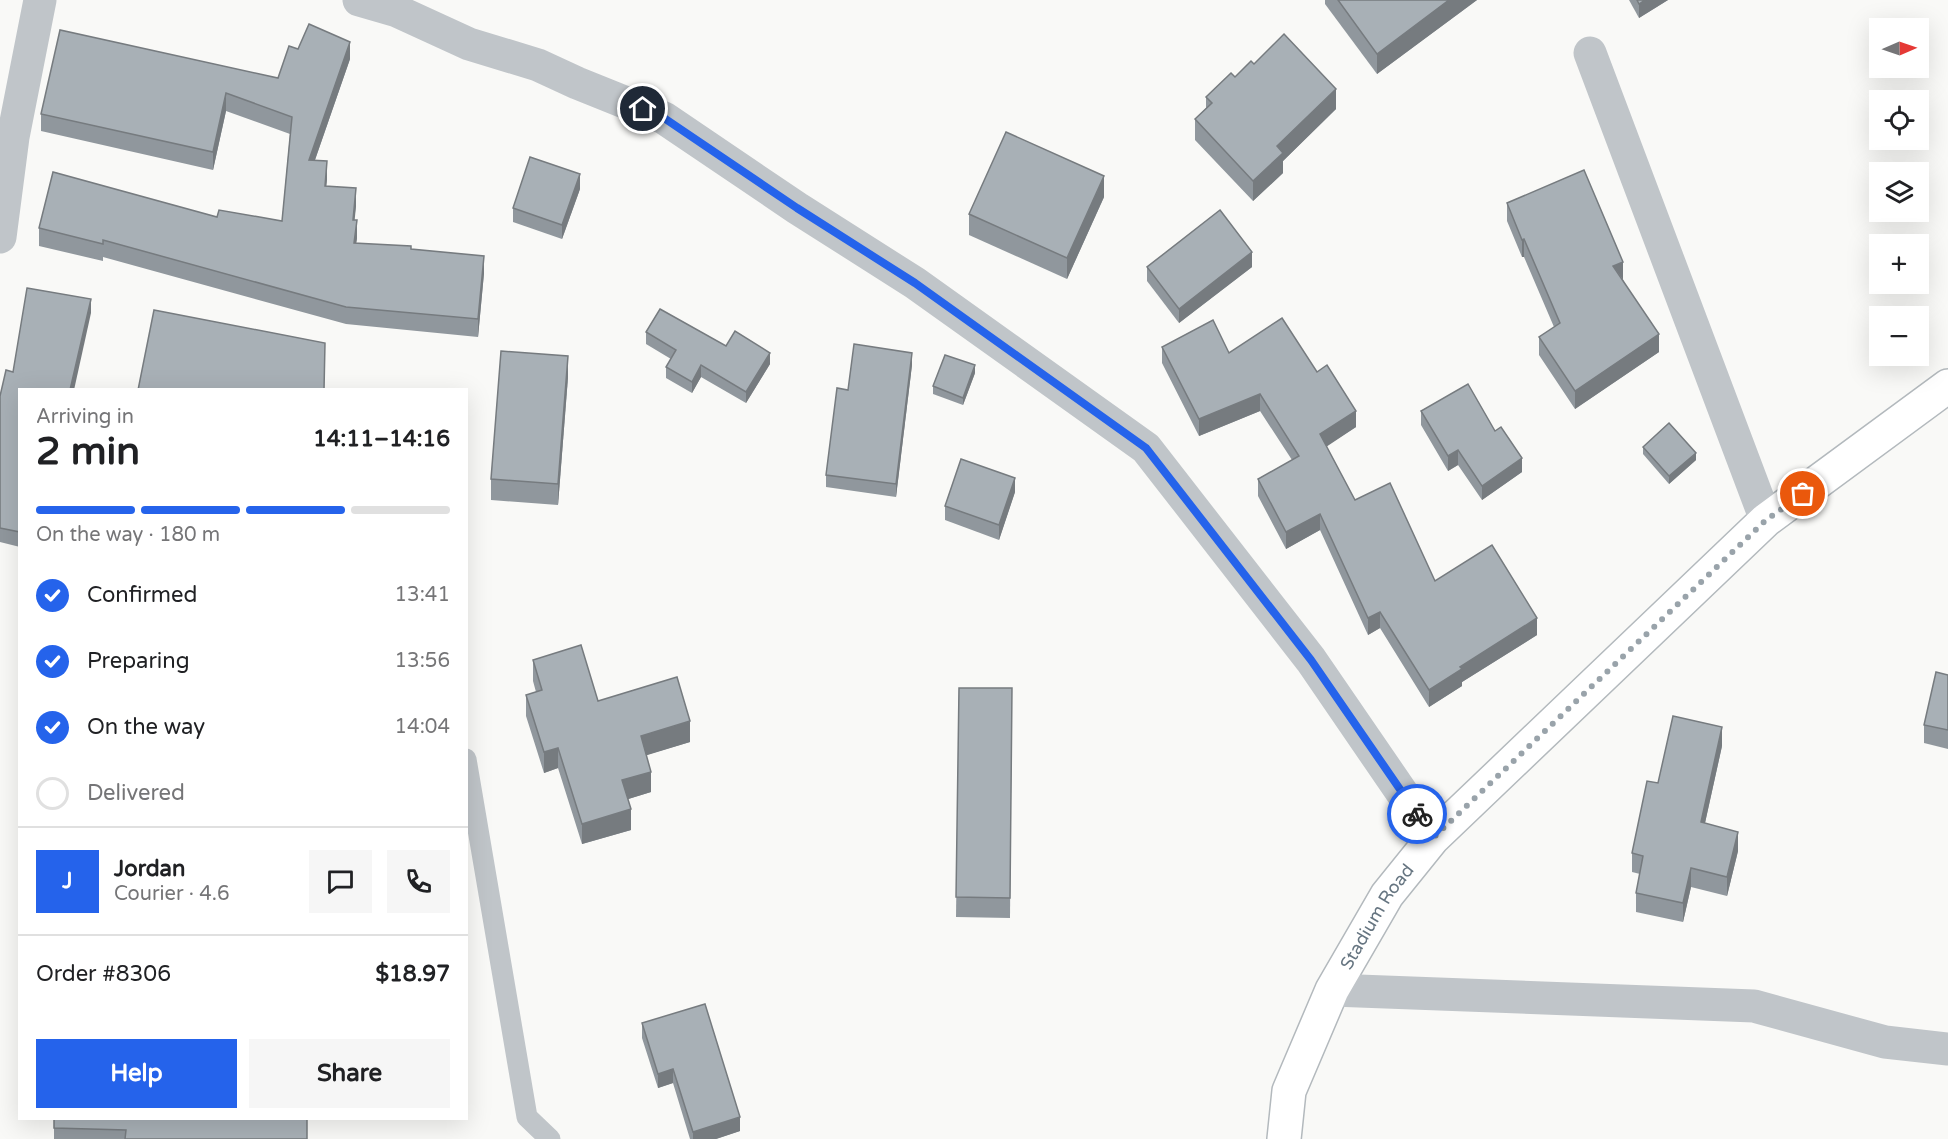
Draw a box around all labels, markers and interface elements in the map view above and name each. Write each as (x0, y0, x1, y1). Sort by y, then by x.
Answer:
north arrow (1869, 18, 1929, 78)
map controls (1869, 18, 1929, 366)
pin (617, 83, 668, 134)
button: locate (1869, 90, 1929, 150)
icon: home (626, 92, 659, 125)
button: layers (1869, 162, 1929, 222)
button: + (1869, 234, 1929, 294)
button: − (1869, 306, 1929, 366)
text: Arriving in (36, 405, 134, 429)
text: 14:11–14:16 (313, 426, 450, 452)
text: 2 min (36, 428, 140, 475)
pin (1777, 468, 1828, 519)
icon: bag (1786, 477, 1819, 510)
text: On the way · 180 m (36, 523, 220, 547)
icon: check (36, 579, 69, 612)
text: Confirmed (87, 582, 197, 608)
text: 13:41 (395, 583, 450, 607)
icon: check (36, 645, 69, 678)
text: Preparing (87, 648, 190, 674)
text: 13:56 (395, 649, 450, 673)
icon: check (36, 711, 69, 744)
text: On the way (87, 714, 205, 740)
text: 14:04 (395, 715, 450, 739)
text: Delivered (87, 780, 185, 806)
courier (1387, 784, 1447, 844)
icon: bike (1401, 798, 1434, 831)
button: chat (309, 850, 372, 913)
button: phone (387, 850, 450, 913)
text: Jordan (114, 856, 185, 882)
street label: Stadium Road (1335, 860, 1419, 973)
text: J (62, 868, 73, 894)
text: Courier · 4.6 (114, 882, 229, 906)
text: Order #8306 (36, 961, 171, 987)
text: $18.97 (375, 961, 450, 987)
button: Help (36, 1039, 237, 1108)
button: Share (249, 1039, 450, 1108)

